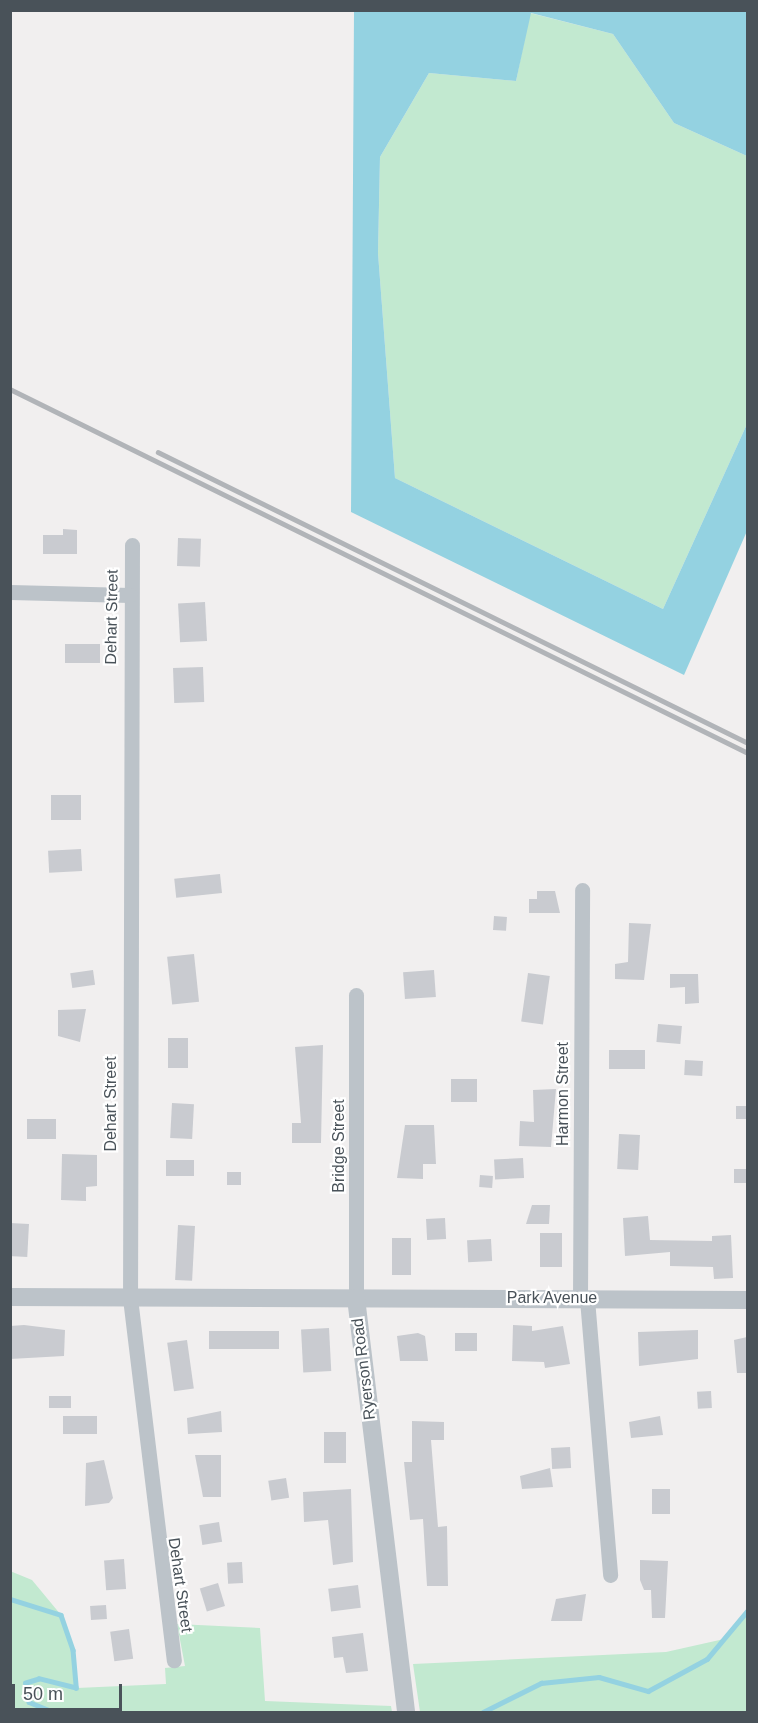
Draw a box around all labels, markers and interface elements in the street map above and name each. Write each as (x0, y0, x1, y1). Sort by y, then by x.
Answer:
street label: Dehart Street (102, 569, 122, 665)
street label: Harmon Street (553, 1042, 573, 1146)
street label: Dehart Street (101, 1056, 121, 1152)
street label: Bridge Street (329, 1099, 349, 1193)
street label: Park Avenue (506, 1288, 598, 1308)
street label: Ryerson Road (348, 1317, 380, 1421)
street label: Dehart Street (164, 1537, 196, 1633)
scale bar (15, 1672, 124, 1710)
text: 50 m (23, 1684, 63, 1704)

